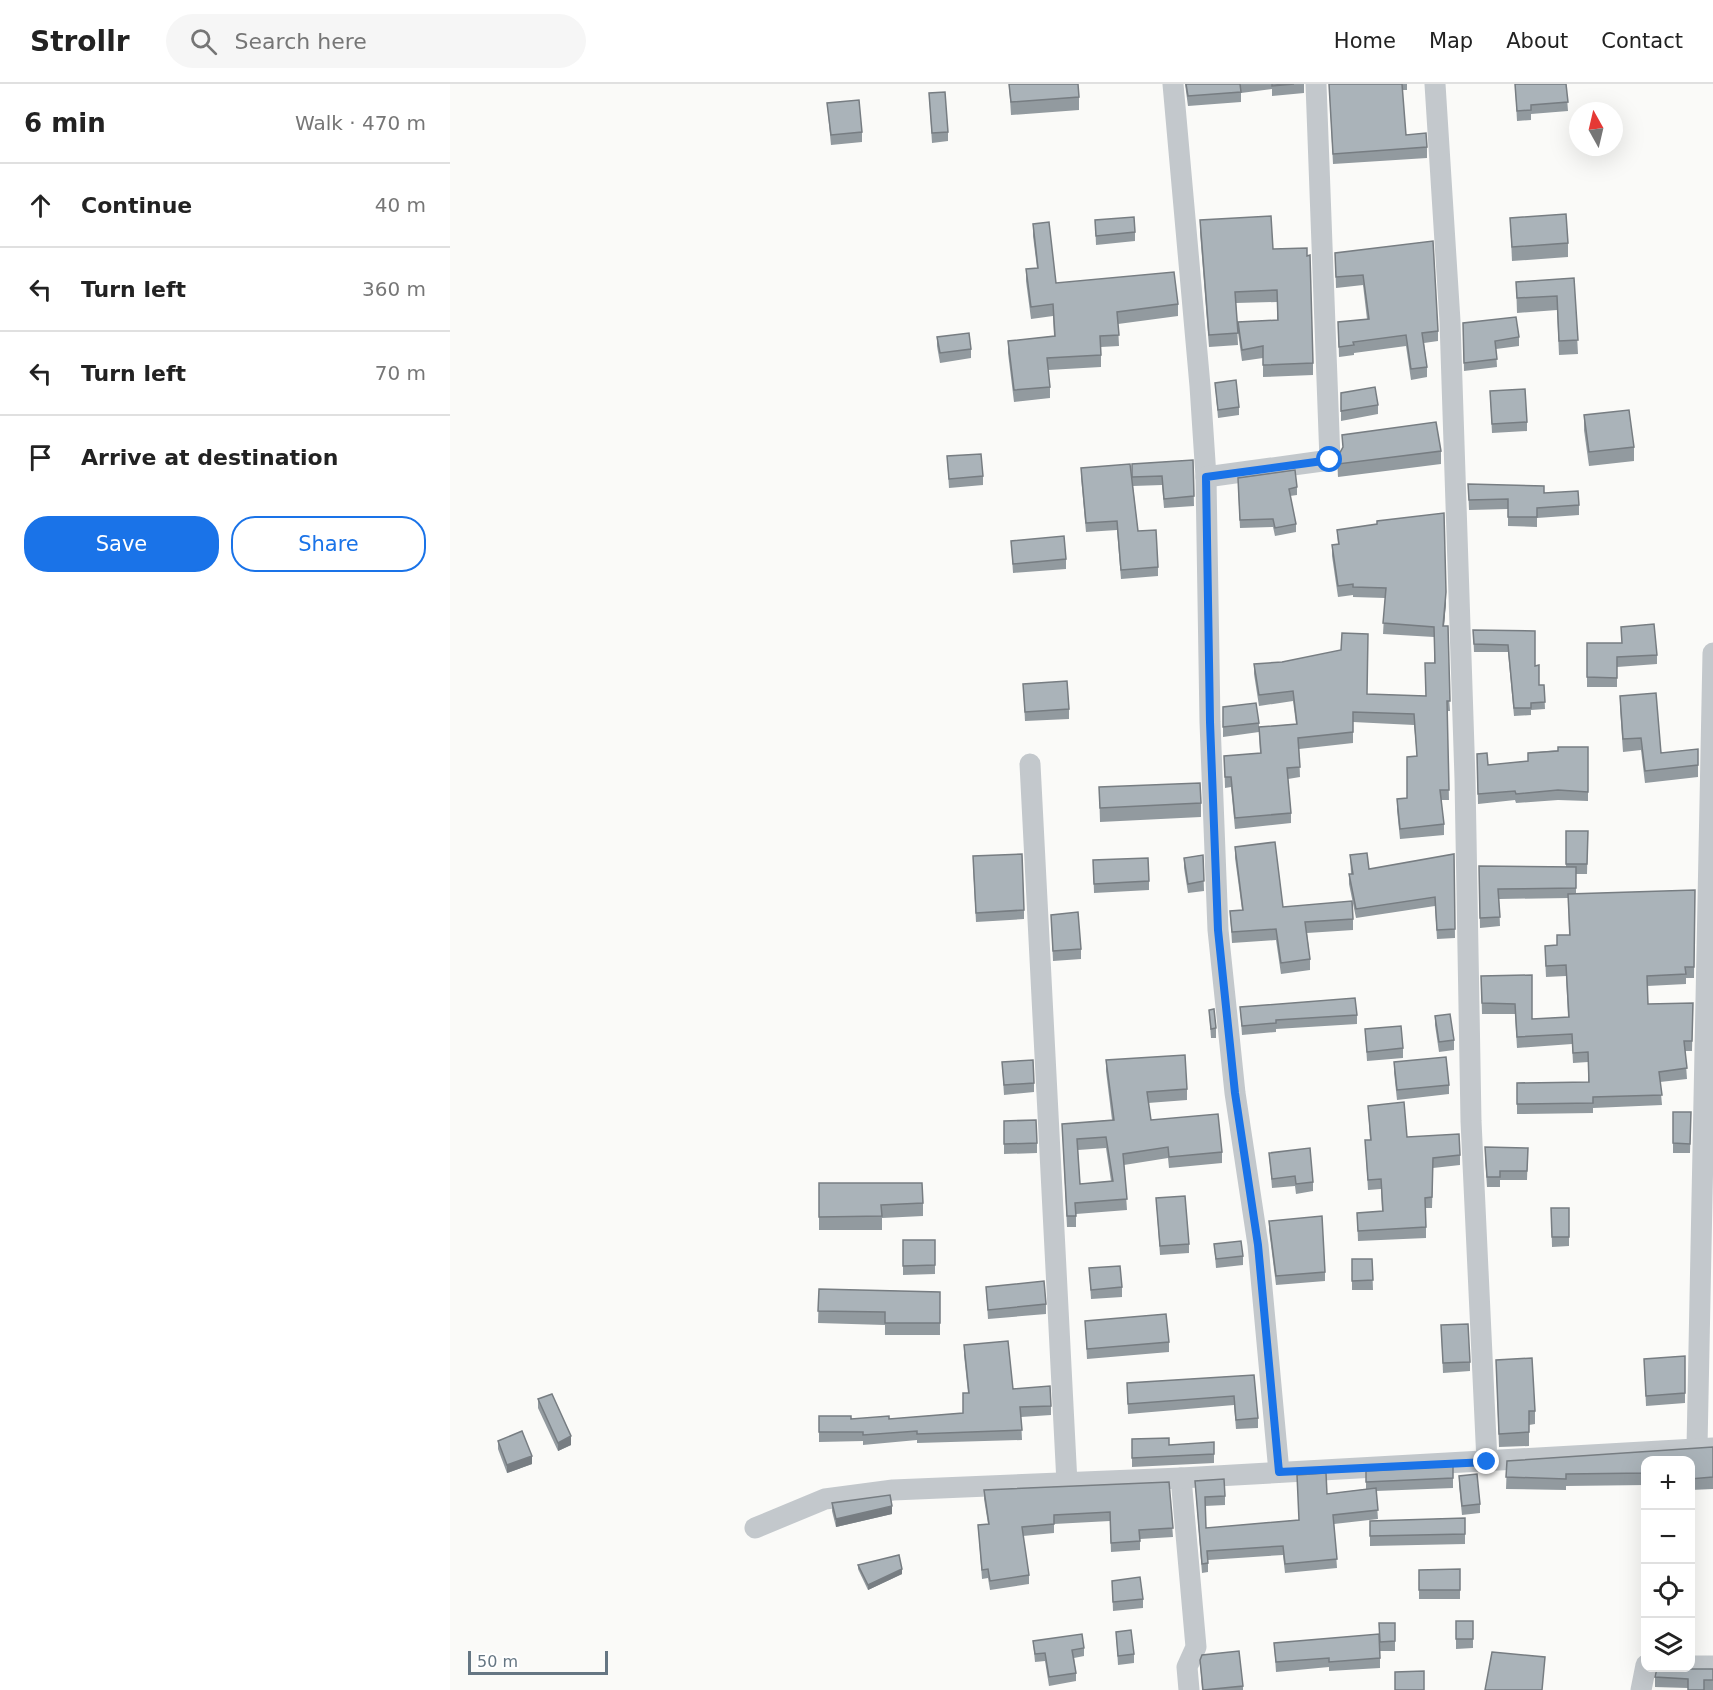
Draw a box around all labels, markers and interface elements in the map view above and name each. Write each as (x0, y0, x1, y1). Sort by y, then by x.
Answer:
search box (166, 14, 586, 68)
text: Strollr (30, 25, 130, 58)
icon: search (187, 25, 220, 58)
text: Search here (235, 29, 367, 54)
text: Home (1334, 29, 1396, 53)
text: Map (1429, 29, 1473, 53)
text: About (1506, 29, 1568, 53)
text: Contact (1601, 29, 1683, 53)
north arrow (1569, 102, 1623, 156)
text: 6 min (24, 108, 106, 138)
text: Walk · 470 m (295, 111, 426, 135)
icon: ahead (24, 189, 57, 222)
text: Continue (81, 193, 192, 218)
text: 40 m (375, 193, 426, 217)
icon: left (24, 273, 57, 306)
text: Turn left (81, 277, 186, 302)
text: 360 m (362, 277, 426, 301)
icon: left (24, 357, 57, 390)
text: Turn left (81, 361, 186, 386)
text: 70 m (375, 361, 426, 385)
icon: arrive (24, 441, 57, 474)
text: Arrive at destination (81, 445, 338, 470)
route start (1316, 446, 1342, 472)
button: Save (24, 516, 219, 572)
button: Share (231, 516, 426, 572)
route end (1473, 1448, 1499, 1474)
map controls (1641, 1456, 1695, 1672)
button: + (1641, 1456, 1695, 1510)
button: − (1641, 1510, 1695, 1564)
button: locate (1641, 1564, 1695, 1618)
button: layers (1641, 1618, 1695, 1672)
scale bar (468, 1648, 608, 1676)
text: 50 m (477, 1652, 518, 1671)

